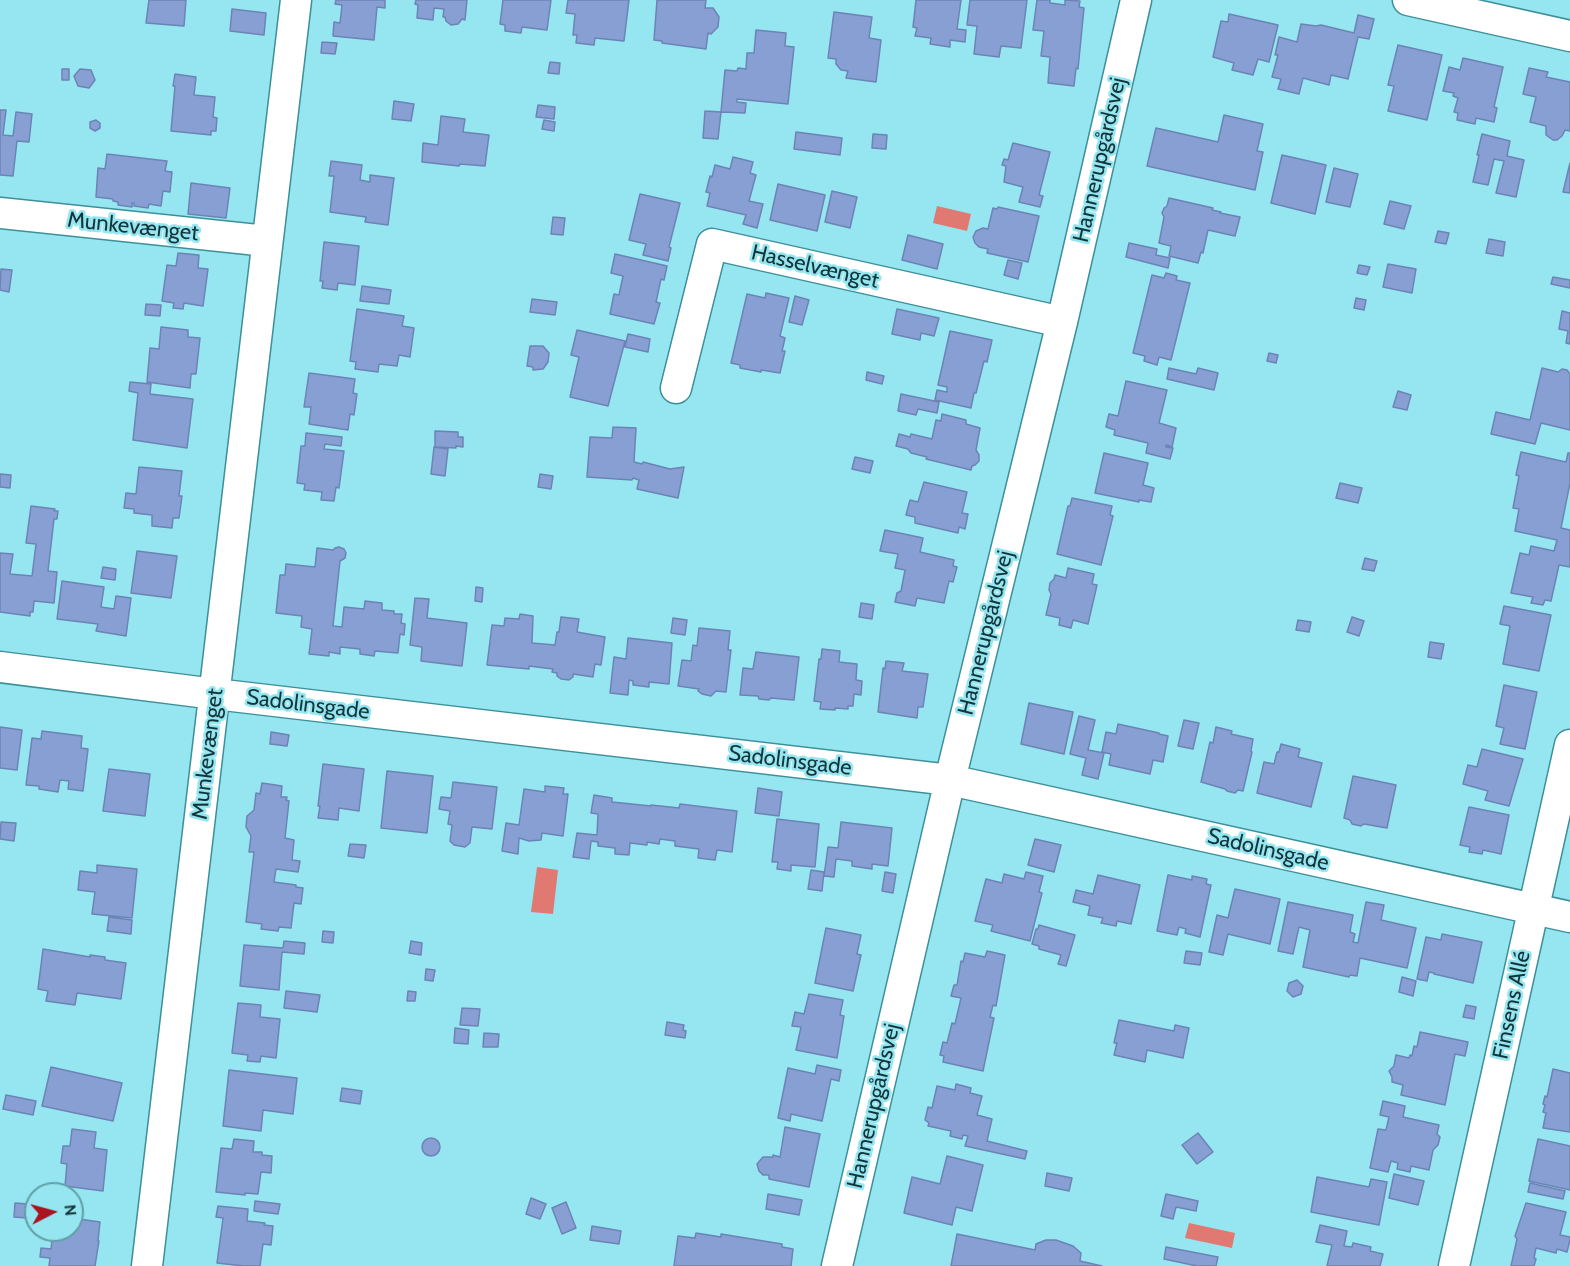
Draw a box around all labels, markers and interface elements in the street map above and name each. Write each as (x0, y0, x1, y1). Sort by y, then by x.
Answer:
street label: Hannerupgårdsvej (1068, 75, 1132, 245)
street label: Munkevænget (66, 207, 200, 247)
street label: Hasselvænget (749, 239, 881, 295)
street label: Hannerupgårdsvej (953, 548, 1019, 718)
street label: Sadolinsgade (245, 684, 371, 726)
street label: Munkevænget (187, 687, 229, 821)
street label: Sadolinsgade (727, 740, 853, 782)
street label: Sadolinsgade (1205, 823, 1331, 877)
street label: Finsens Allé (1488, 948, 1536, 1062)
street label: Hannerupgårdsvej (842, 1021, 906, 1191)
north arrow (24, 1182, 84, 1242)
text: N (60, 1204, 80, 1217)

